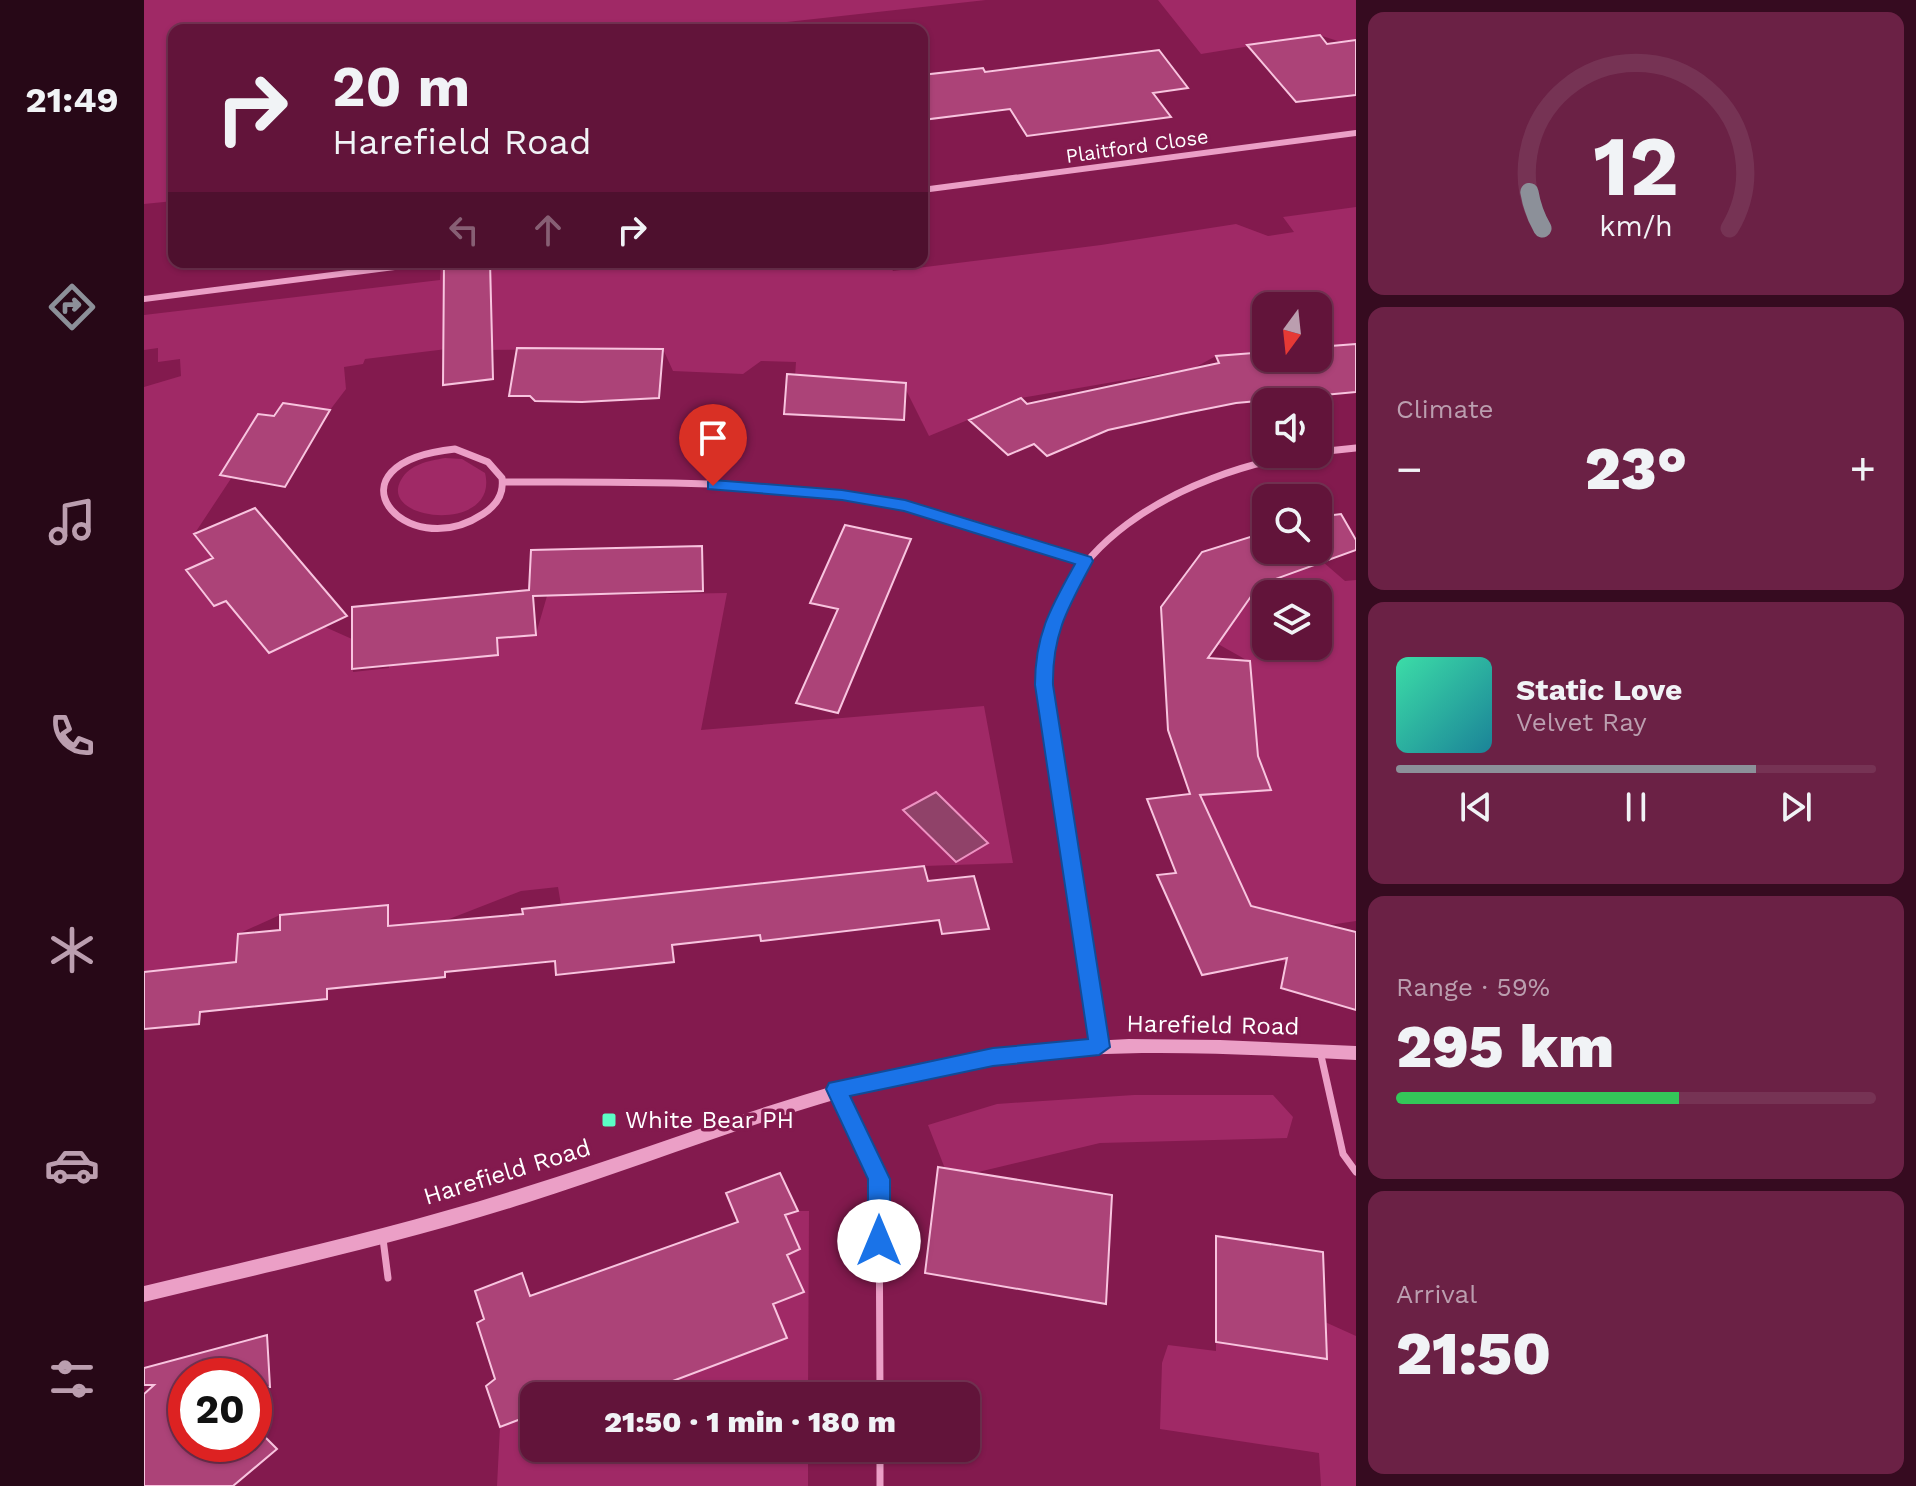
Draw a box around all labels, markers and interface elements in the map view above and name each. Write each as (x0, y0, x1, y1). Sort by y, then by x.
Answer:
text: 20 m (332, 54, 470, 120)
icon: right (200, 56, 304, 160)
text: 21:49 (25, 79, 119, 121)
text: 12 (1593, 118, 1679, 215)
text: Harefield Road (332, 121, 592, 163)
street label: Plaitford Close (1064, 124, 1210, 168)
icon: left (442, 208, 486, 252)
icon: ahead (526, 208, 570, 252)
icon: right (610, 208, 654, 252)
text: km/h (1599, 210, 1673, 244)
icon: directions (44, 279, 100, 335)
north arrow (1252, 292, 1332, 372)
map controls (1252, 292, 1332, 660)
button: sound (1252, 388, 1332, 468)
text: Climate (1396, 394, 1494, 424)
pin (679, 404, 747, 486)
icon: arrive (691, 416, 735, 460)
text: 23° (1585, 433, 1687, 504)
text: − (1396, 443, 1423, 495)
text: + (1849, 443, 1876, 495)
button: search (1252, 484, 1332, 564)
icon: music (44, 494, 100, 550)
button: layers (1252, 580, 1332, 660)
text: Static Love (1516, 672, 1682, 707)
text: Velvet Ray (1516, 707, 1647, 737)
icon: phone (44, 708, 100, 764)
icon: previous (1454, 785, 1498, 829)
icon: pause (1614, 785, 1658, 829)
icon: next (1774, 785, 1818, 829)
icon: climate (44, 922, 100, 978)
text: Range · 59% (1396, 972, 1550, 1002)
street label: Harefield Road (1126, 1009, 1300, 1041)
text: 295 km (1396, 1011, 1614, 1082)
place label: White Bear PH (625, 1106, 794, 1134)
marker: White Bear PH (600, 1111, 618, 1129)
street label: Harefield Road (420, 1133, 594, 1211)
icon: car (44, 1137, 100, 1193)
position arrow (837, 1199, 921, 1283)
text: Arrival (1396, 1279, 1477, 1309)
text: 21:50 (1396, 1318, 1551, 1389)
icon: filters (44, 1351, 100, 1407)
speed limit sign: 20 (168, 1358, 272, 1462)
text: 21:50 · 1 min · 180 m (604, 1404, 896, 1439)

